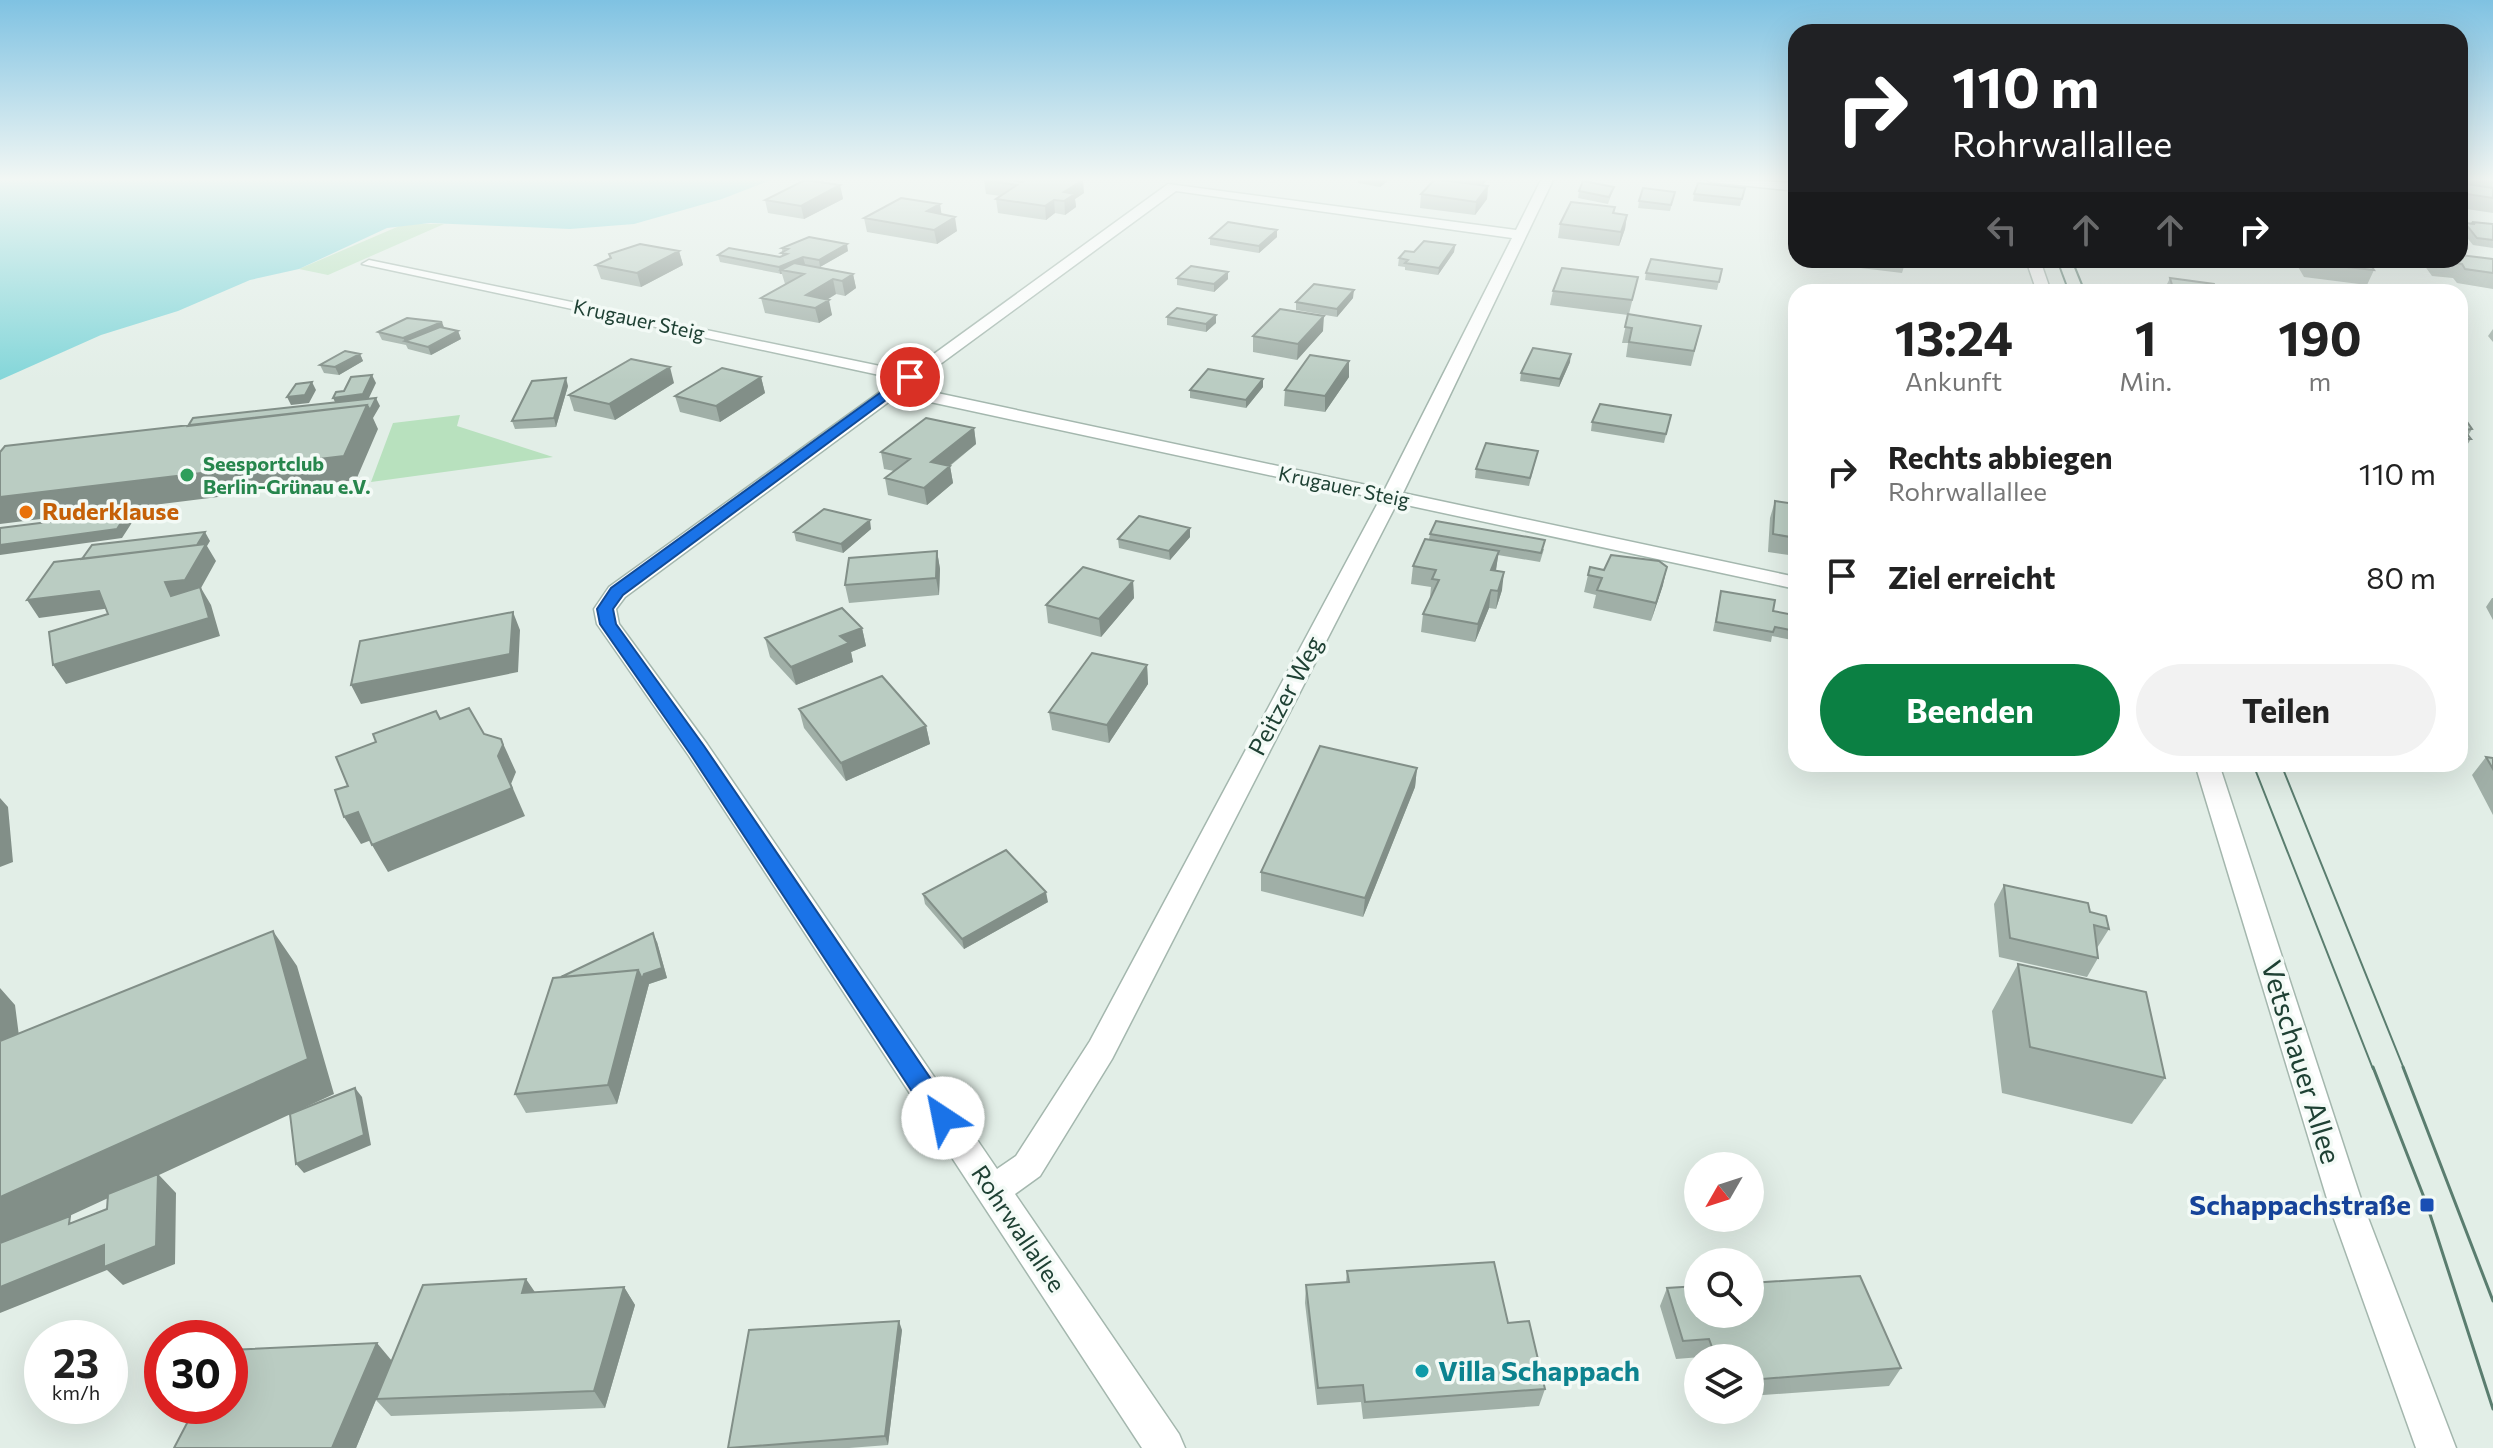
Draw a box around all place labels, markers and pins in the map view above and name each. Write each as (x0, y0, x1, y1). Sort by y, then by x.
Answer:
pin (876, 343, 944, 411)
place label: Seesportclub Berlin-Grünau e.V. (203, 451, 371, 498)
marker: Seesportclub Berlin-Grünau e.V. (178, 466, 196, 484)
place label: Ruderklause (42, 496, 179, 525)
marker: Ruderklause (17, 503, 35, 521)
place label: Schappachstraße (2189, 1187, 2411, 1221)
marker: Schappachstraße (2418, 1196, 2436, 1214)
place label: Villa Schappach (1438, 1353, 1640, 1387)
marker: Villa Schappach (1413, 1362, 1431, 1380)

